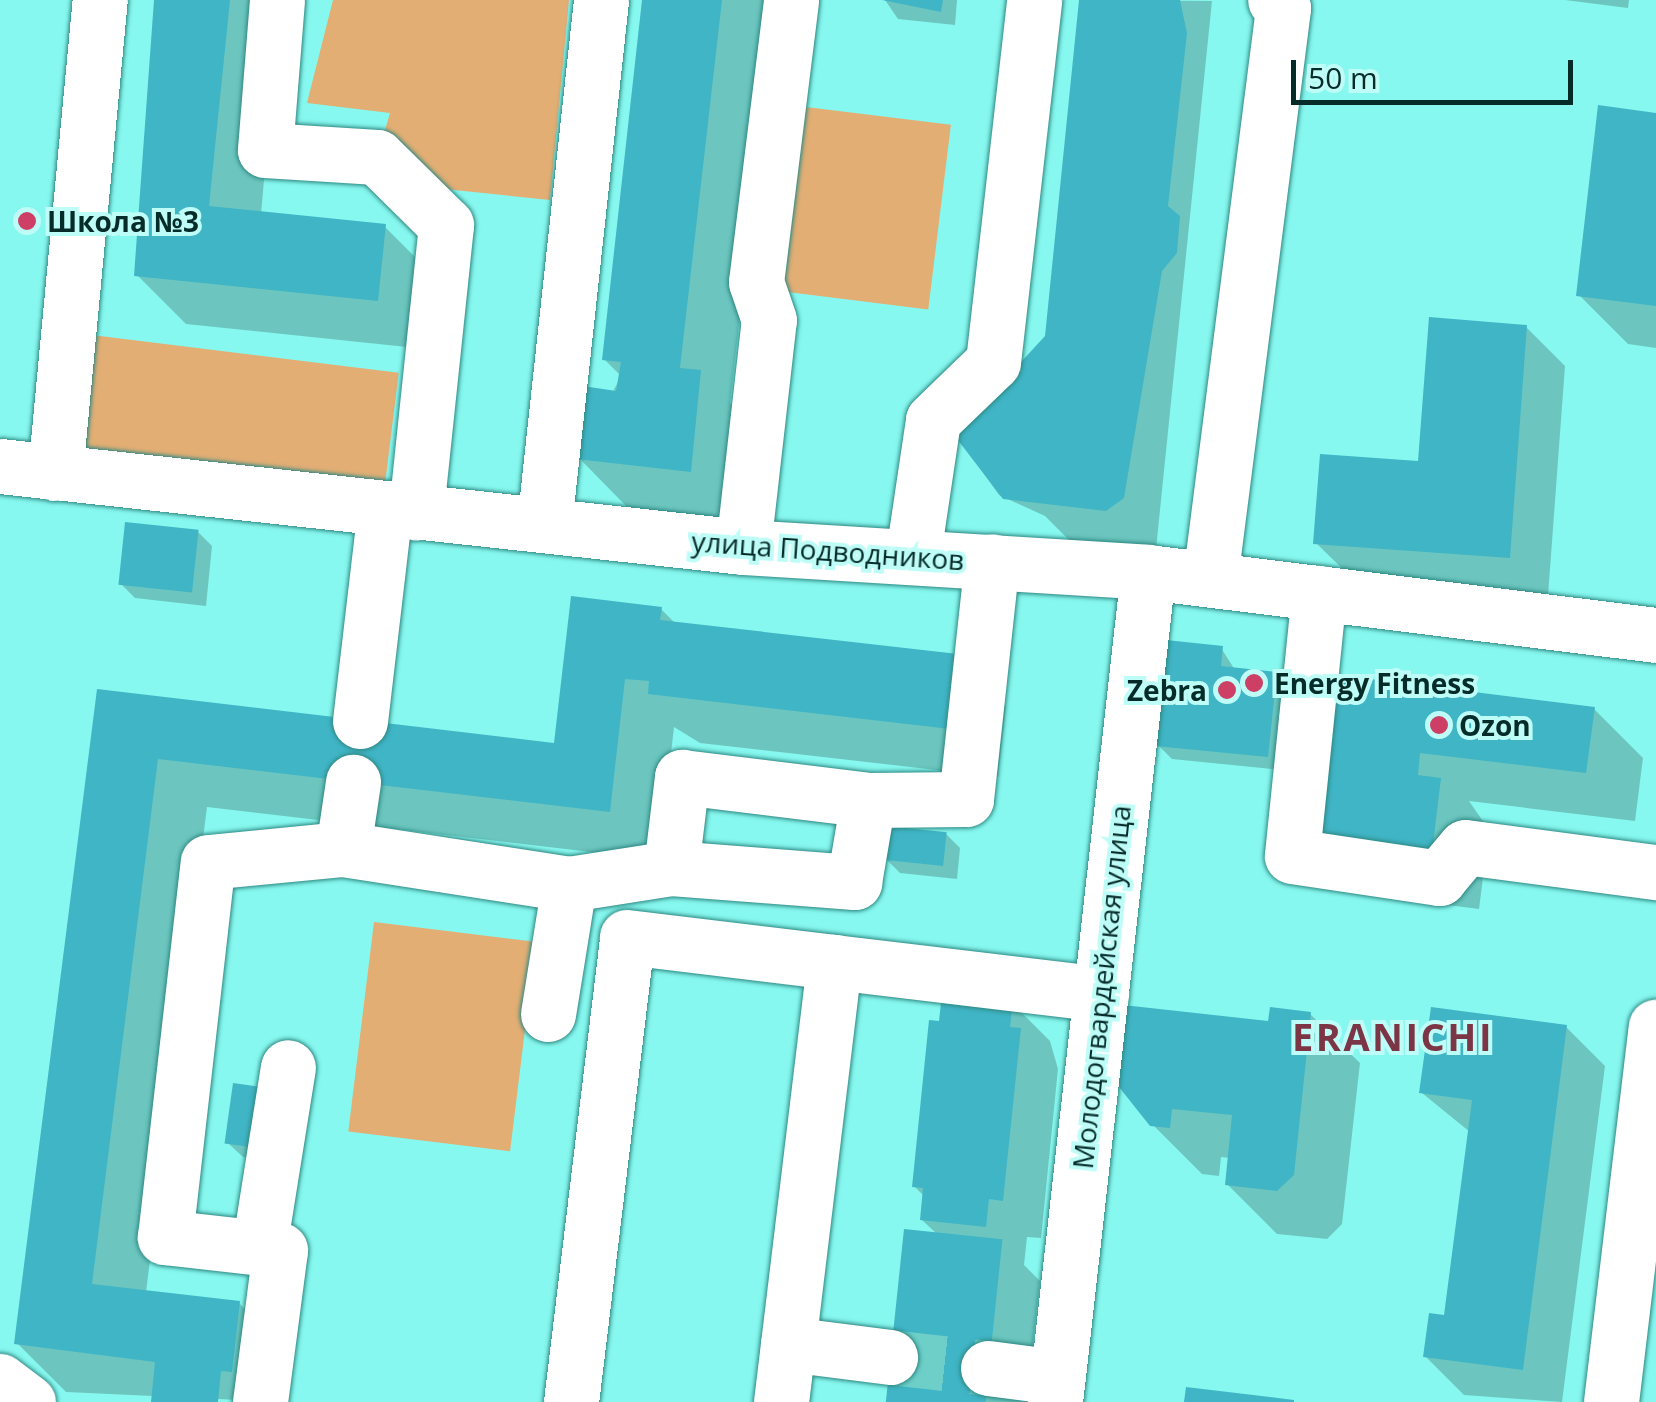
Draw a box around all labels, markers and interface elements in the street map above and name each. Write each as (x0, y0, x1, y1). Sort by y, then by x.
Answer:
scale bar (1296, 40, 1578, 102)
text: 50 m (1308, 57, 1378, 98)
place label: Школа №3 (47, 204, 199, 238)
marker: Школа №3 (16, 210, 38, 232)
street label: улица Подводников (690, 524, 966, 576)
place label: Energy Fitness (1274, 666, 1475, 700)
marker: Energy Fitness (1243, 672, 1265, 694)
place label: Zebra (1127, 673, 1207, 707)
marker: Zebra (1216, 679, 1238, 701)
place label: Ozon (1459, 708, 1531, 742)
marker: Ozon (1428, 714, 1450, 736)
street label: Молодогвардейская улица (1065, 804, 1137, 1170)
district label: ERANICHI (1292, 1014, 1494, 1060)

